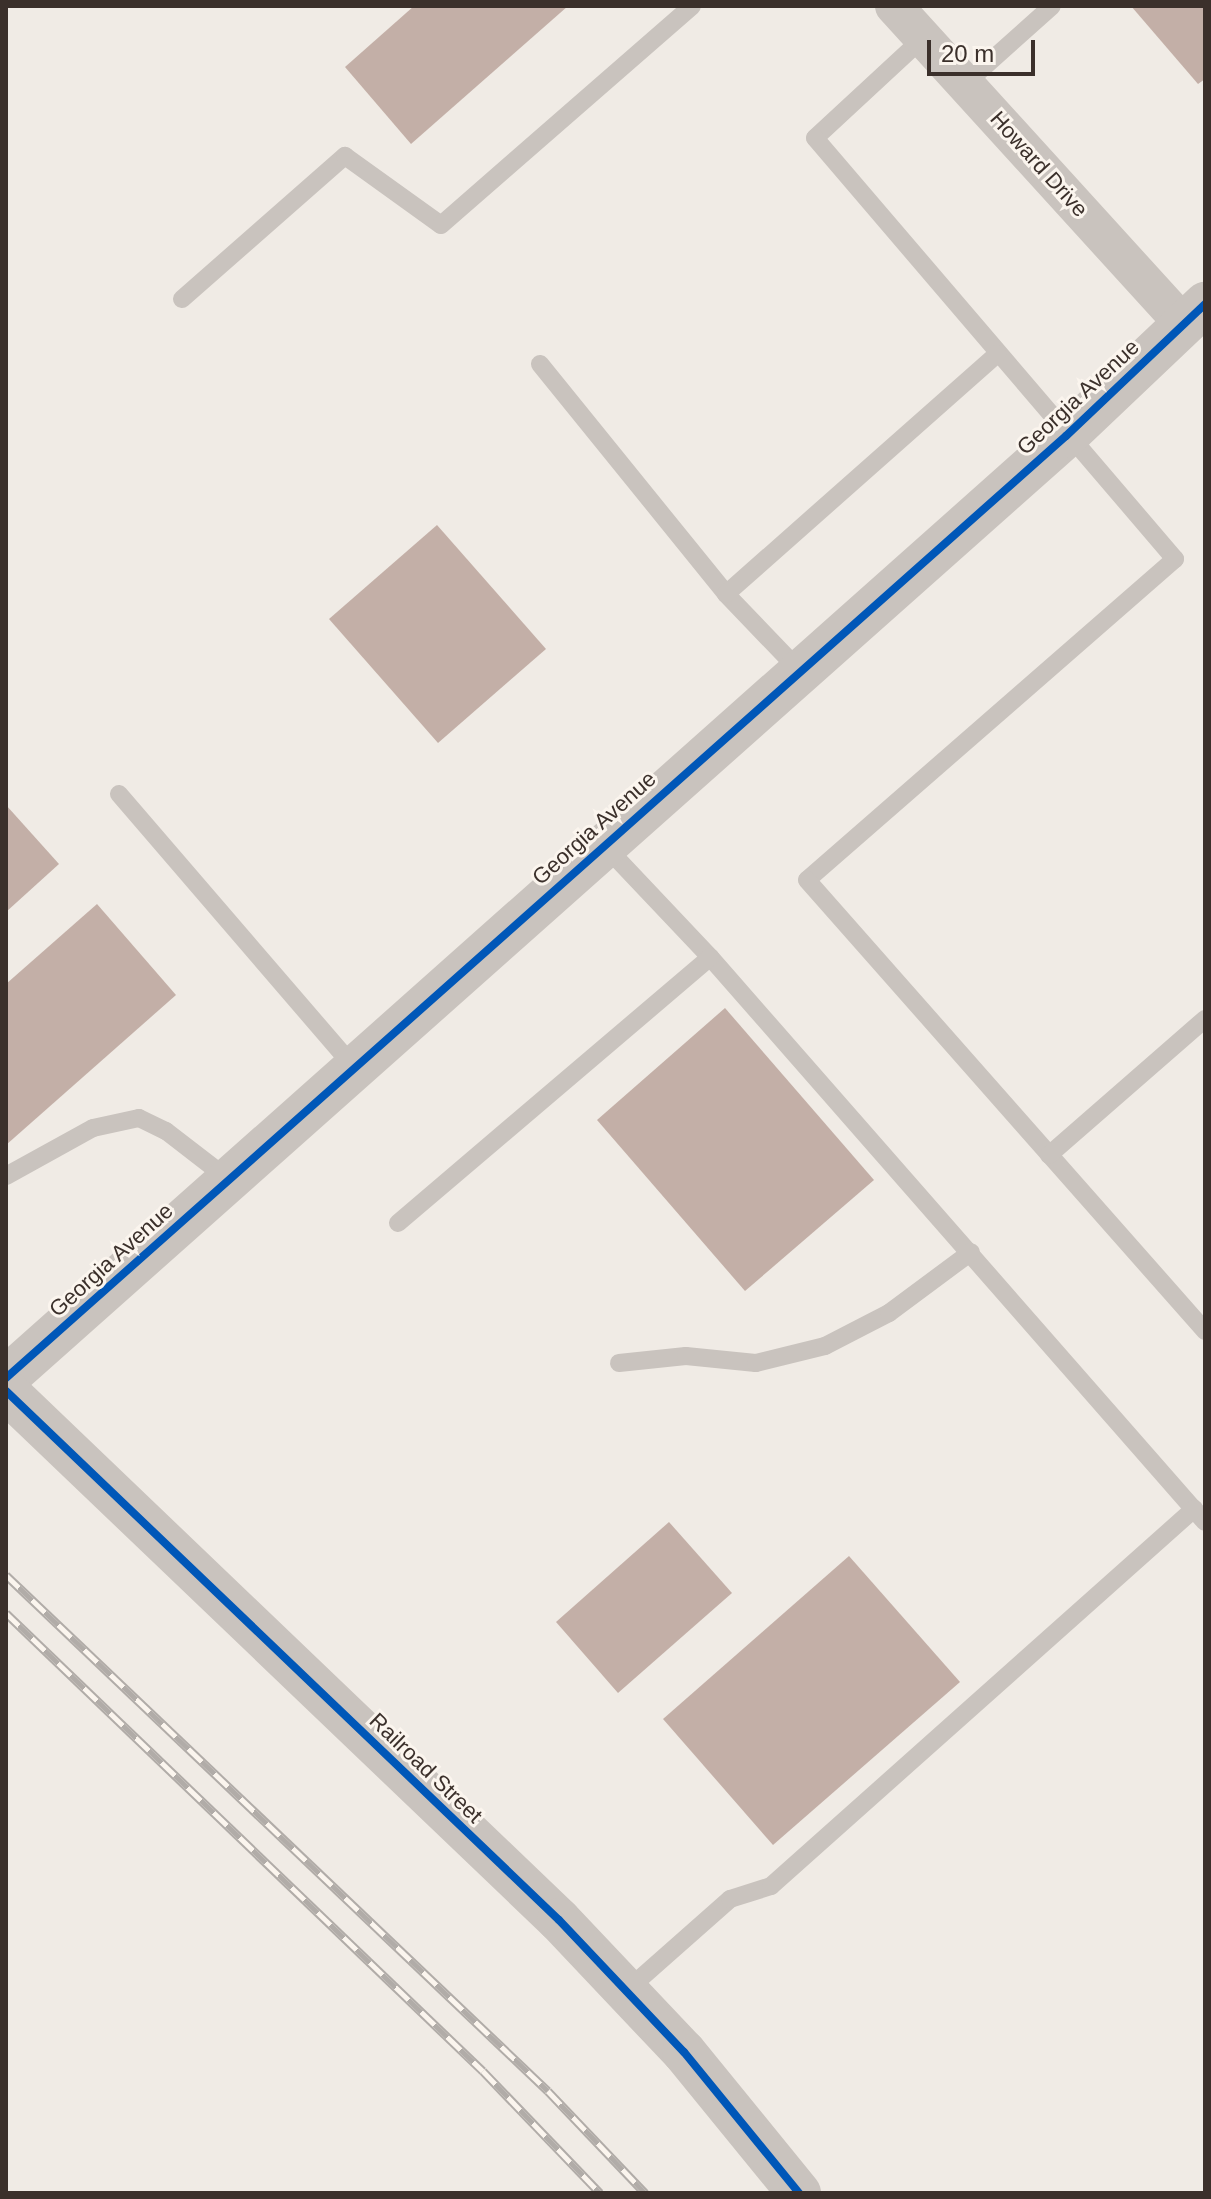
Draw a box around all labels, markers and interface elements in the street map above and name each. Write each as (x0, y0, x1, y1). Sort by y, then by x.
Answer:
scale bar (931, 24, 1039, 74)
text: 20 m (941, 40, 994, 67)
street label: Howard Drive (985, 106, 1093, 222)
street label: Georgia Avenue (1011, 333, 1145, 461)
street label: Georgia Avenue (526, 765, 662, 891)
street label: Georgia Avenue (43, 1197, 179, 1323)
street label: Railroad Street (364, 1708, 488, 1828)

